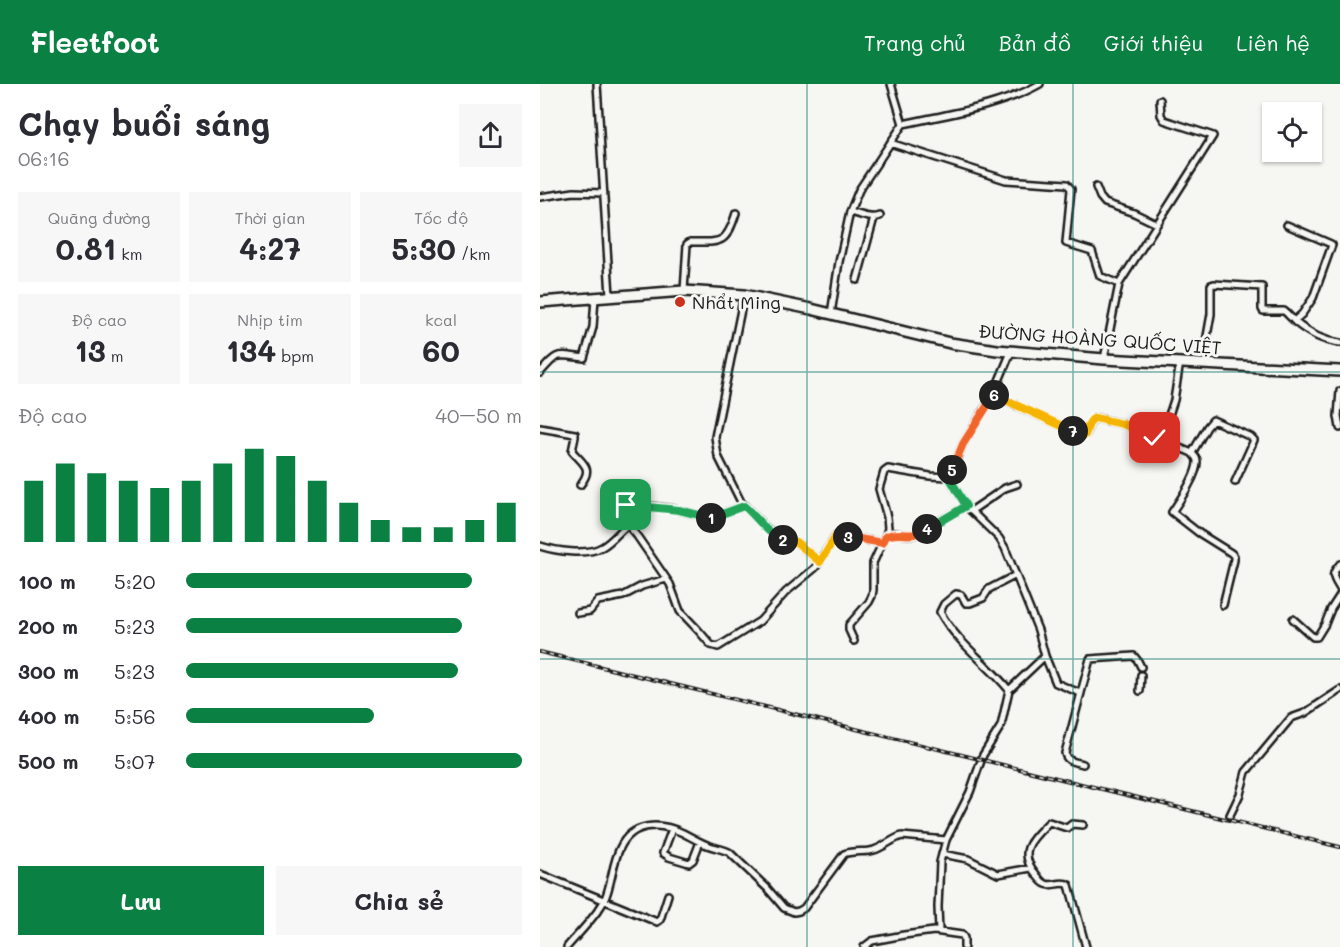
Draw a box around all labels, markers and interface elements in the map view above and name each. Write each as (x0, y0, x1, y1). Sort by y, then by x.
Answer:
text: Fleetfoot (30, 24, 160, 60)
text: Trang chủ (864, 29, 966, 56)
text: Bản đồ (999, 29, 1071, 56)
text: Giới thiệu (1104, 29, 1203, 56)
text: Liên hệ (1236, 29, 1310, 56)
text: Chạy buổi sáng (18, 101, 270, 144)
map controls (1262, 102, 1322, 162)
button: locate (1262, 102, 1322, 162)
button: share (459, 104, 522, 167)
text: 06:16 (18, 145, 70, 171)
text: Quãng đường (48, 207, 150, 228)
text: Thời gian (235, 207, 305, 228)
text: Tốc độ (414, 207, 468, 228)
text: 0.81 (56, 228, 116, 268)
text: 4:27 (239, 228, 301, 268)
text: 5:30 (391, 228, 456, 268)
text: km (116, 243, 142, 264)
text: /km (456, 243, 491, 264)
place label: Nhẩt Ming (692, 290, 781, 314)
marker: Nhẩt Ming (673, 295, 687, 309)
text: Độ cao (71, 309, 127, 330)
text: Nhịp tim (237, 309, 303, 330)
text: kcal (425, 309, 457, 330)
street label: ĐƯỜNG HOÀNG QUỐC VIỆT (978, 319, 1222, 359)
text: 13 (74, 330, 106, 370)
text: 134 (226, 330, 276, 370)
text: 60 (422, 330, 460, 370)
text: m (106, 345, 124, 366)
text: bpm (276, 345, 314, 366)
pin: 6 (979, 380, 1009, 410)
text: 6 (989, 384, 999, 405)
text: Độ cao (18, 402, 87, 428)
text: 40–50 m (435, 402, 522, 428)
pin (1129, 412, 1180, 463)
pin: 7 (1058, 416, 1088, 446)
text: 7 (1069, 420, 1077, 441)
icon: check (1138, 421, 1171, 454)
pin: 5 (937, 455, 967, 485)
text: 5 (947, 459, 957, 480)
pin (600, 479, 651, 530)
icon: arrive (609, 488, 642, 521)
pin: 1 (696, 503, 726, 533)
text: 1 (707, 507, 715, 528)
pin: 4 (912, 514, 942, 544)
text: 4 (922, 518, 932, 539)
pin: 3 (833, 522, 863, 552)
pin: 2 (768, 525, 798, 555)
text: 3 (843, 526, 853, 547)
text: 2 (779, 529, 787, 550)
text: 100 m (18, 568, 76, 594)
text: 5:20 (114, 568, 155, 594)
text: 200 m (18, 613, 78, 639)
text: 5:23 (114, 613, 155, 639)
text: 300 m (18, 658, 79, 684)
text: 5:23 (114, 658, 155, 684)
text: 400 m (18, 703, 79, 729)
text: 5:56 (114, 703, 156, 729)
text: 500 m (18, 748, 78, 774)
text: 5:07 (114, 748, 155, 774)
button: Lưu (18, 866, 264, 935)
button: Chia sẻ (276, 866, 522, 935)

